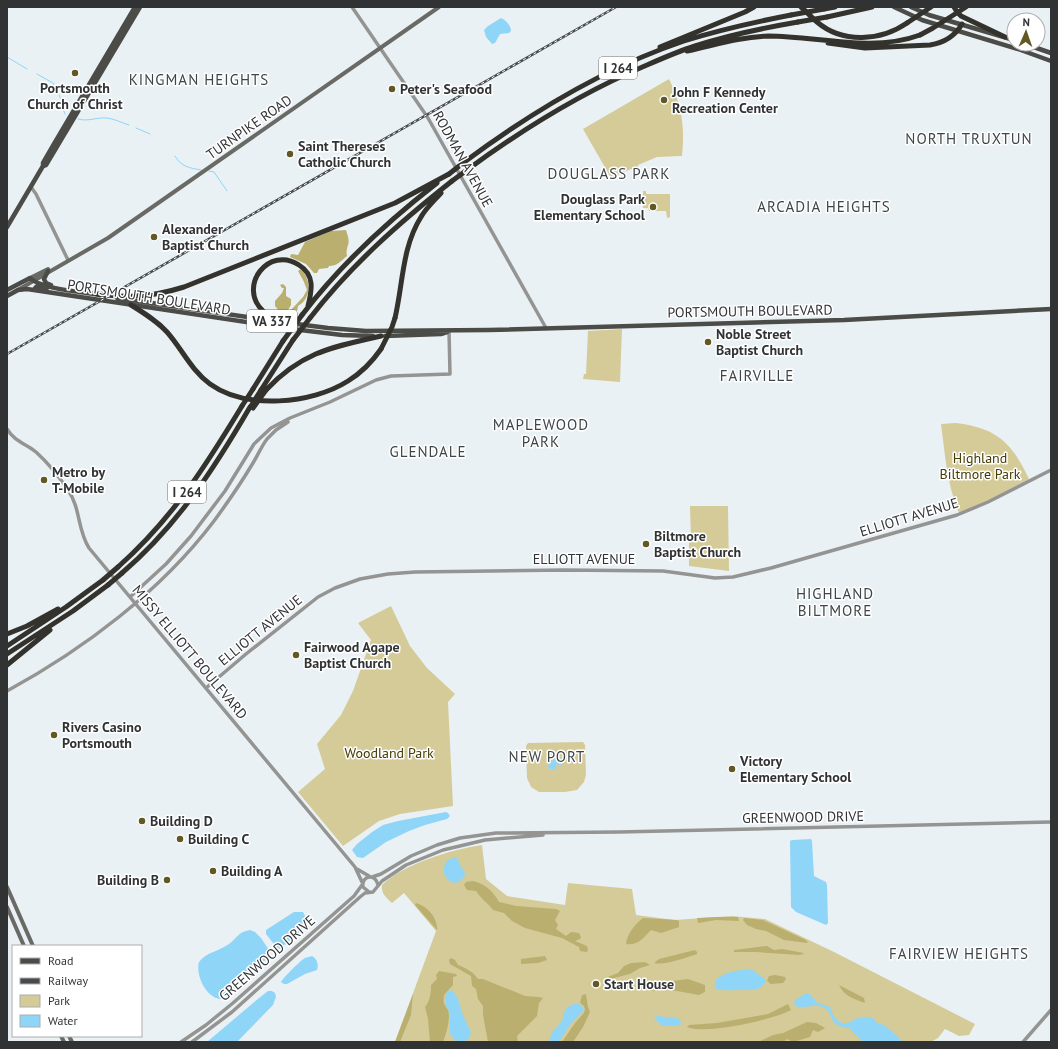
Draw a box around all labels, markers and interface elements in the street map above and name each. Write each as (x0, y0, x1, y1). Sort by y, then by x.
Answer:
north arrow (1006, 12, 1046, 52)
text: N (1022, 15, 1030, 29)
road number: I 264 (599, 57, 637, 79)
marker: Portsmouth Church of Christ (70, 68, 80, 78)
district label: KINGMAN HEIGHTS (129, 70, 269, 89)
place label: Portsmouth Church of Christ (27, 79, 123, 113)
place label: Peter's Seafood (400, 80, 492, 98)
place label: John F Kennedy Recreation Center (671, 83, 778, 117)
marker: Peter's Seafood (387, 84, 397, 94)
street label: TURNPIKE ROAD (203, 91, 295, 163)
marker: John F Kennedy Recreation Center (659, 95, 669, 105)
street label: RODMAN AVENUE (429, 108, 497, 210)
district label: NORTH TRUXTUN (905, 129, 1033, 148)
place label: Saint Thereses Catholic Church (298, 137, 391, 171)
marker: Saint Thereses Catholic Church (285, 149, 295, 159)
district label: DOUGLASS PARK (548, 164, 670, 183)
place label: Douglass Park Elementary School (534, 190, 646, 224)
district label: ARCADIA HEIGHTS (757, 197, 891, 216)
marker: Douglass Park Elementary School (648, 202, 658, 212)
place label: Alexander Baptist Church (162, 220, 249, 254)
marker: Alexander Baptist Church (149, 232, 159, 242)
street label: PORTSMOUTH BOULEVARD (66, 275, 232, 319)
street label: PORTSMOUTH BOULEVARD (667, 301, 833, 321)
road number: VA 337 (247, 310, 297, 332)
place label: Noble Street Baptist Church (716, 325, 803, 359)
marker: Noble Street Baptist Church (703, 337, 713, 347)
district label: FAIRVILLE (720, 366, 794, 385)
district label: MAPLEWOOD PARK (493, 415, 589, 451)
district label: GLENDALE (389, 442, 467, 461)
park label: Highland Biltmore Park (940, 449, 1021, 483)
place label: Metro by T-Mobile (52, 463, 106, 497)
marker: Metro by T-Mobile (39, 475, 49, 485)
road number: I 264 (168, 481, 206, 503)
street label: ELLIOTT AVENUE (857, 493, 961, 541)
place label: Biltmore Baptist Church (654, 527, 741, 561)
marker: Biltmore Baptist Church (641, 539, 651, 549)
street label: ELLIOTT AVENUE (533, 550, 635, 568)
street label: MISSY ELLIOTT BOULEVARD (129, 581, 251, 723)
district label: HIGHLAND BILTMORE (796, 584, 874, 620)
street label: ELLIOTT AVENUE (214, 591, 306, 669)
place label: Fairwood Agape Baptist Church (304, 638, 400, 672)
marker: Fairwood Agape Baptist Church (291, 650, 301, 660)
place label: Rivers Casino Portsmouth (62, 718, 142, 752)
marker: Rivers Casino Portsmouth (49, 730, 59, 740)
park label: Woodland Park (344, 744, 434, 762)
district label: NEW PORT (509, 747, 585, 766)
place label: Victory Elementary School (739, 752, 852, 786)
marker: Victory Elementary School (727, 764, 737, 774)
street label: GREENWOOD DRIVE (742, 807, 864, 827)
place label: Building D (150, 812, 213, 830)
marker: Building D (137, 816, 147, 826)
place label: Building C (188, 830, 249, 848)
marker: Building C (175, 834, 185, 844)
place label: Building A (221, 862, 283, 880)
marker: Building A (208, 866, 218, 876)
place label: Building B (97, 871, 159, 889)
marker: Building B (162, 875, 172, 885)
street label: GREENWOOD DRIVE (215, 911, 319, 1005)
district label: FAIRVIEW HEIGHTS (889, 944, 1029, 963)
legend (12, 945, 142, 1037)
text: Road (48, 953, 73, 968)
text: Railway (48, 973, 88, 988)
place label: Start House (604, 975, 674, 993)
marker: Start House (591, 979, 601, 989)
text: Park (48, 993, 70, 1008)
text: Water (48, 1013, 78, 1028)

